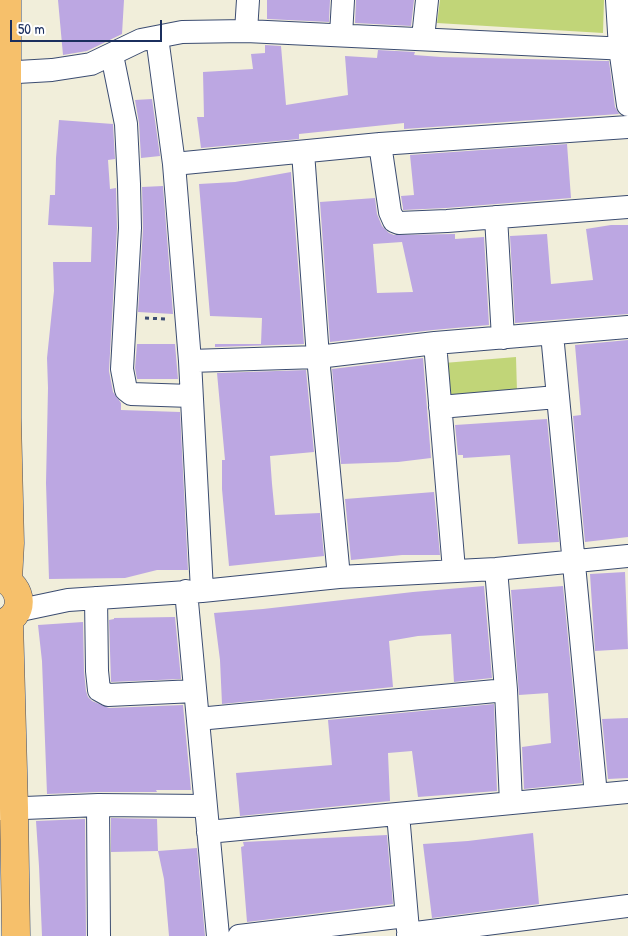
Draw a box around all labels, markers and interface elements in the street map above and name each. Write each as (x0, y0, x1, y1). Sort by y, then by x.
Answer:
scale bar (12, 10, 165, 42)
text: 50 m (18, 18, 45, 39)

